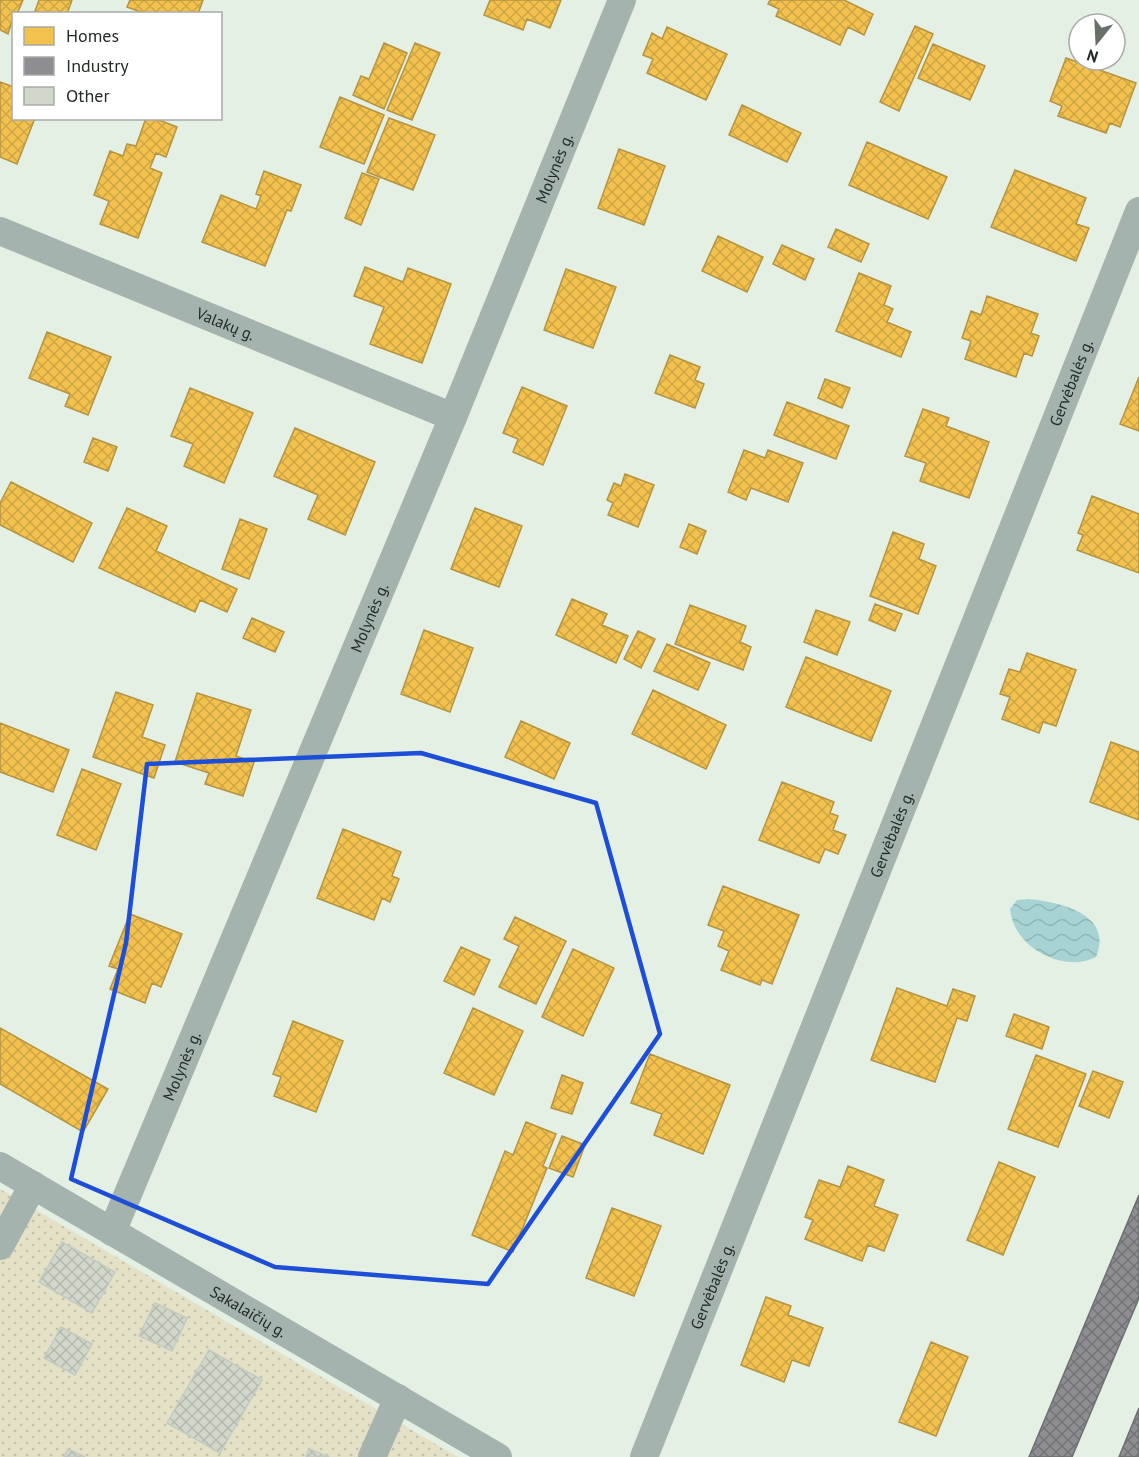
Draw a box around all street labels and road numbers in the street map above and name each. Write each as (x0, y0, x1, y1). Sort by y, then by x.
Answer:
street label: Molynės g. (531, 130, 577, 206)
street label: Valakų g. (193, 302, 258, 345)
street label: Gervėbalės g. (1045, 336, 1097, 429)
street label: Molynės g. (346, 580, 392, 655)
street label: Gervėbalės g. (865, 788, 918, 881)
street label: Molynės g. (158, 1028, 205, 1104)
street label: Gervėbalės g. (686, 1240, 738, 1332)
street label: Sakalaičių g. (207, 1281, 291, 1341)

